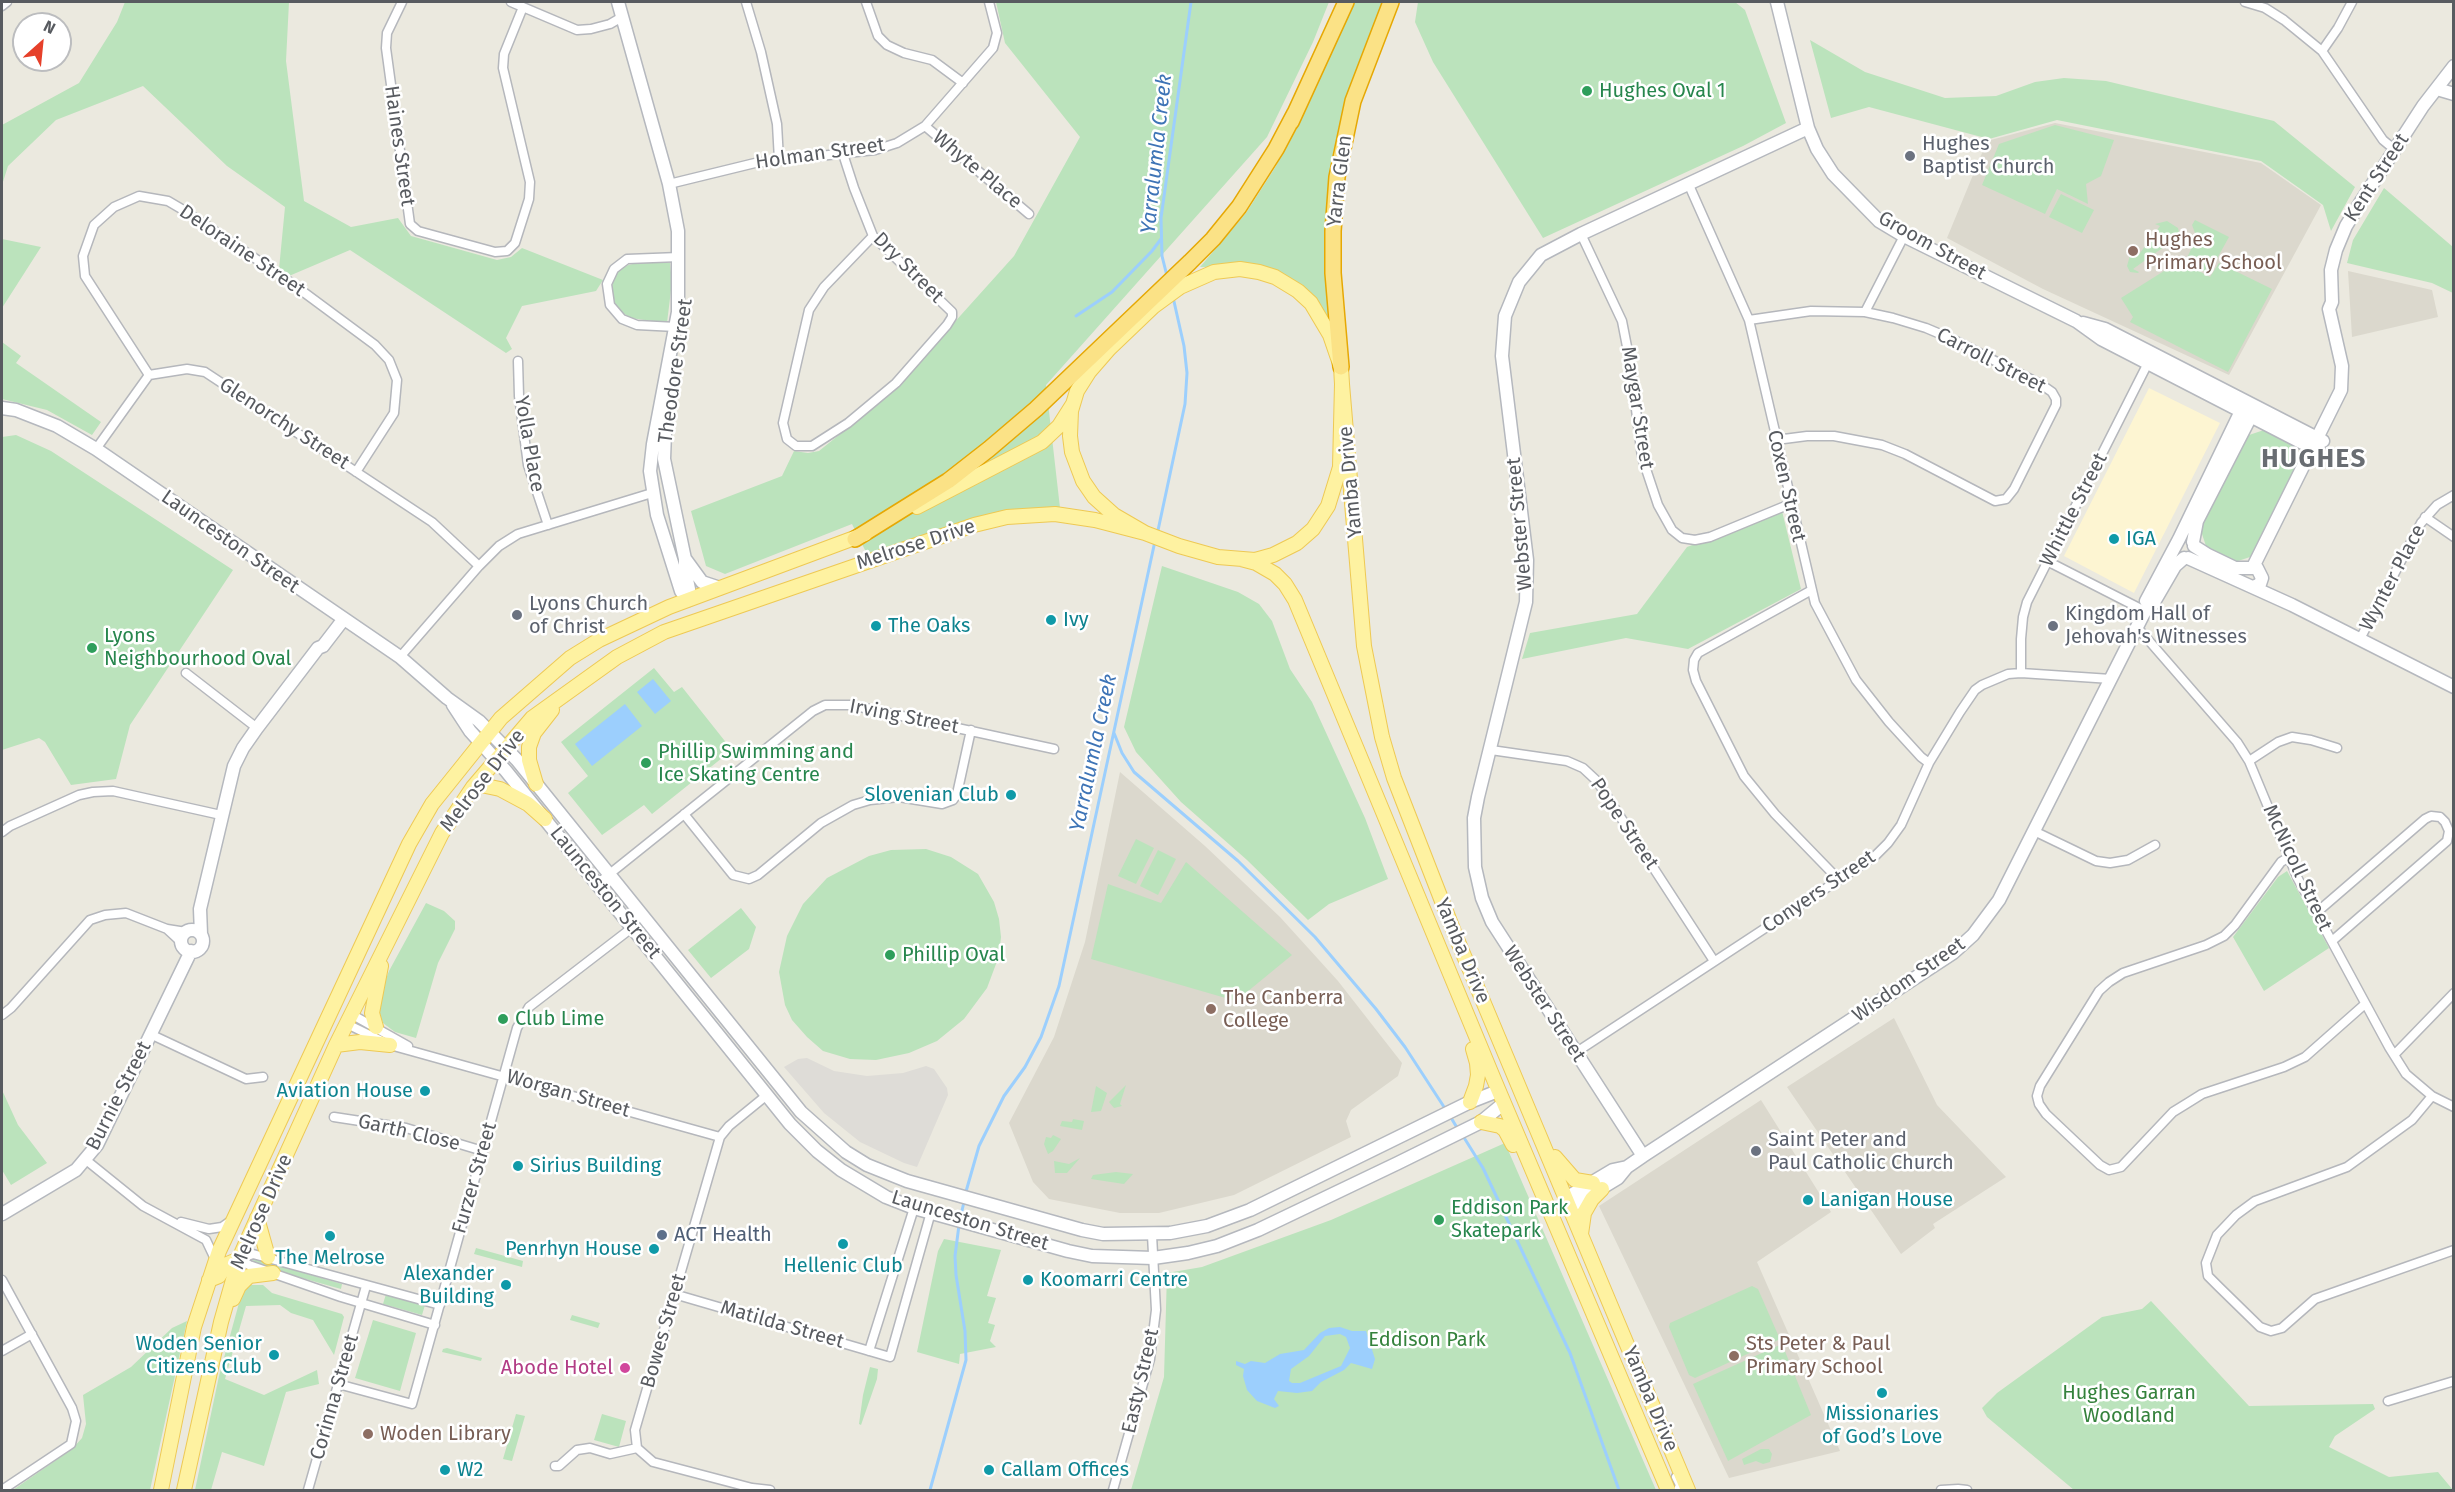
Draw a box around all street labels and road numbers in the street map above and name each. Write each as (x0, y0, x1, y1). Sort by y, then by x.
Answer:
street label: Haines Street (379, 84, 419, 208)
street label: Whyte Place (927, 126, 1027, 214)
street label: Kent Street (2339, 129, 2415, 227)
street label: Holman Street (754, 133, 886, 175)
street label: Yarra Glen (1322, 134, 1358, 228)
street label: Deloraine Street (174, 200, 310, 302)
street label: Groom Street (1874, 206, 1990, 286)
street label: Dry Street (868, 228, 948, 308)
street label: Theodore Street (654, 297, 698, 445)
street label: Carroll Street (1932, 323, 2050, 399)
street label: Maygar Street (1615, 345, 1659, 471)
street label: Glenorchy Street (214, 373, 354, 475)
street label: Yolla Place (509, 394, 549, 494)
street label: Yamba Drive (1334, 425, 1368, 539)
street label: Coxen Street (1761, 428, 1811, 544)
street label: Whittle Street (2035, 449, 2113, 571)
street label: Webster Street (1502, 456, 1538, 592)
street label: Launceston Street (156, 485, 304, 599)
street label: Melrose Drive (854, 514, 978, 576)
street label: Wynter Place (2355, 521, 2431, 635)
street label: Irving Street (847, 695, 961, 739)
street label: Melrose Drive (436, 725, 530, 837)
street label: Pope Street (1585, 774, 1663, 874)
street label: McNicoll Street (2257, 801, 2337, 935)
street label: Launceston Street (544, 822, 666, 964)
street label: Conyers Street (1758, 845, 1880, 939)
street label: Yamba Drive (1429, 895, 1495, 1007)
street label: Wisdom Street (1848, 932, 1970, 1028)
street label: Webster Street (1498, 941, 1590, 1067)
street label: Burnie Street (81, 1037, 157, 1155)
street label: Worgan Street (503, 1065, 633, 1123)
street label: Garth Close (356, 1110, 462, 1156)
street label: Furzer Street (448, 1119, 502, 1237)
street label: Melrose Drive (226, 1151, 298, 1273)
street label: Launceston Street (888, 1186, 1052, 1256)
street label: Bowes Street (636, 1271, 692, 1391)
street label: Matilda Street (717, 1296, 847, 1354)
street label: Easty Street (1117, 1326, 1165, 1436)
street label: Corinna Street (306, 1331, 364, 1463)
street label: Yamba Drive (1617, 1343, 1683, 1455)

